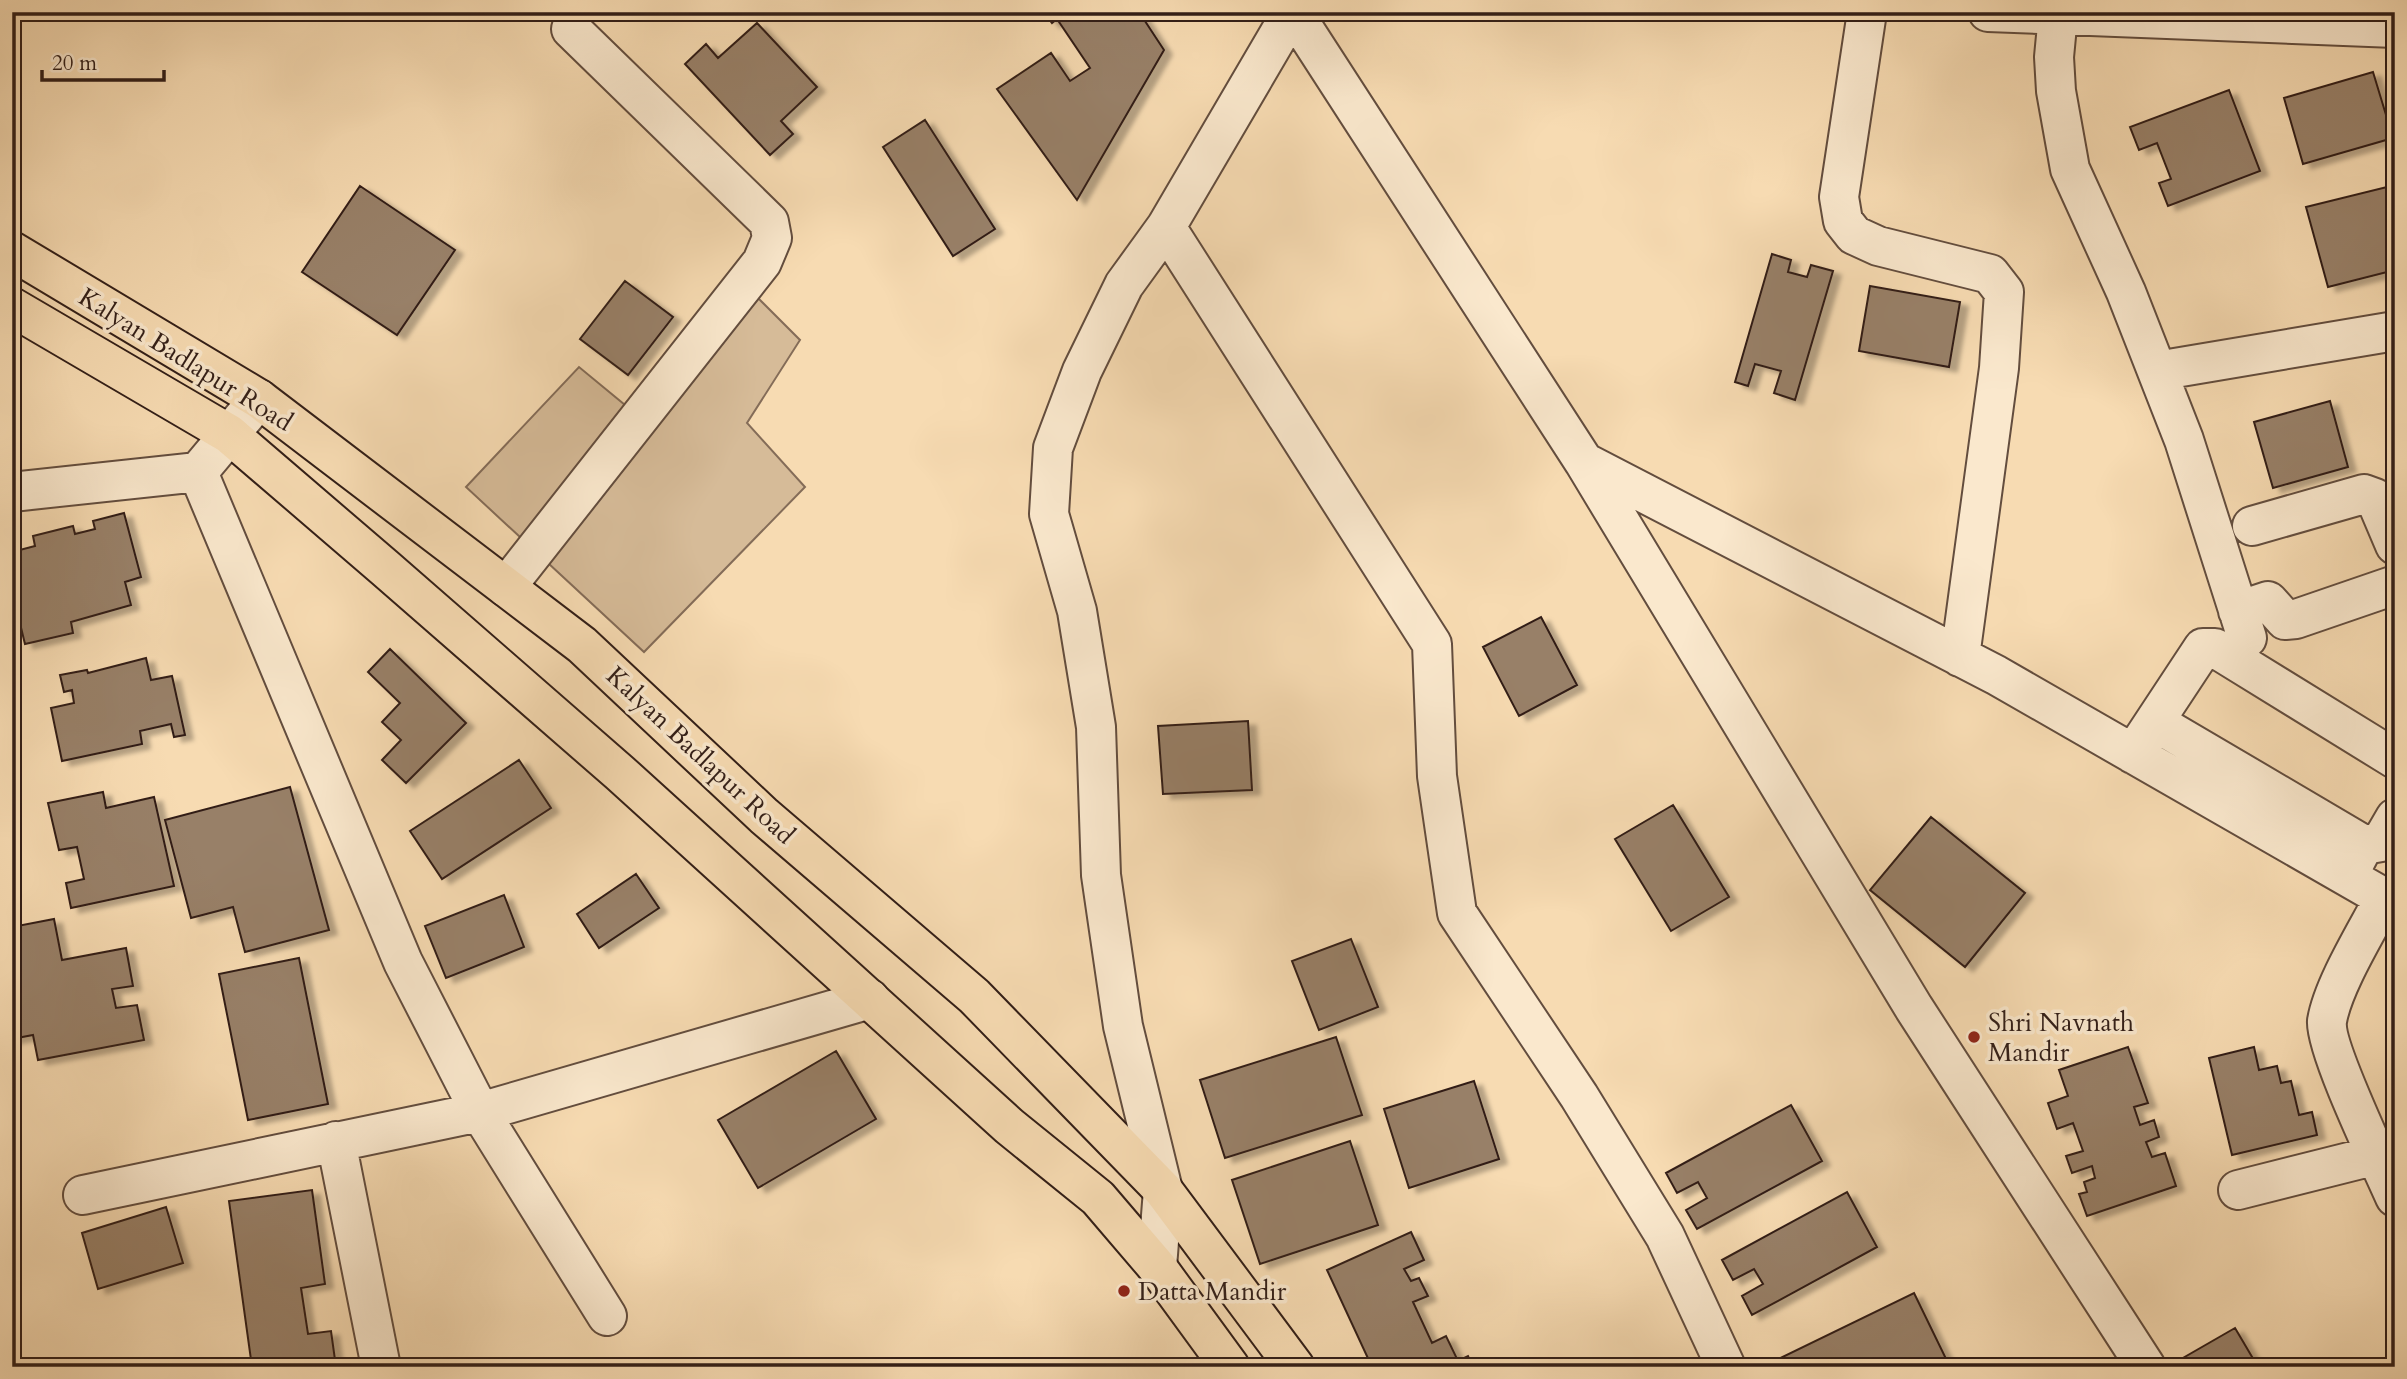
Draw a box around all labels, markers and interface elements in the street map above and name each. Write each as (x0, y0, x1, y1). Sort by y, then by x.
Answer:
scale bar (42, 38, 164, 82)
text: 20 m (52, 49, 97, 78)
street label: Kalyan Badlapur Road (72, 279, 300, 440)
street label: Kalyan Badlapur Road (599, 659, 803, 852)
place label: Shri Navnath Mandir (1988, 1005, 2134, 1070)
marker: Shri Navnath Mandir (1966, 1029, 1982, 1045)
place label: Datta Mandir (1138, 1274, 1287, 1309)
marker: Datta Mandir (1116, 1283, 1132, 1299)

